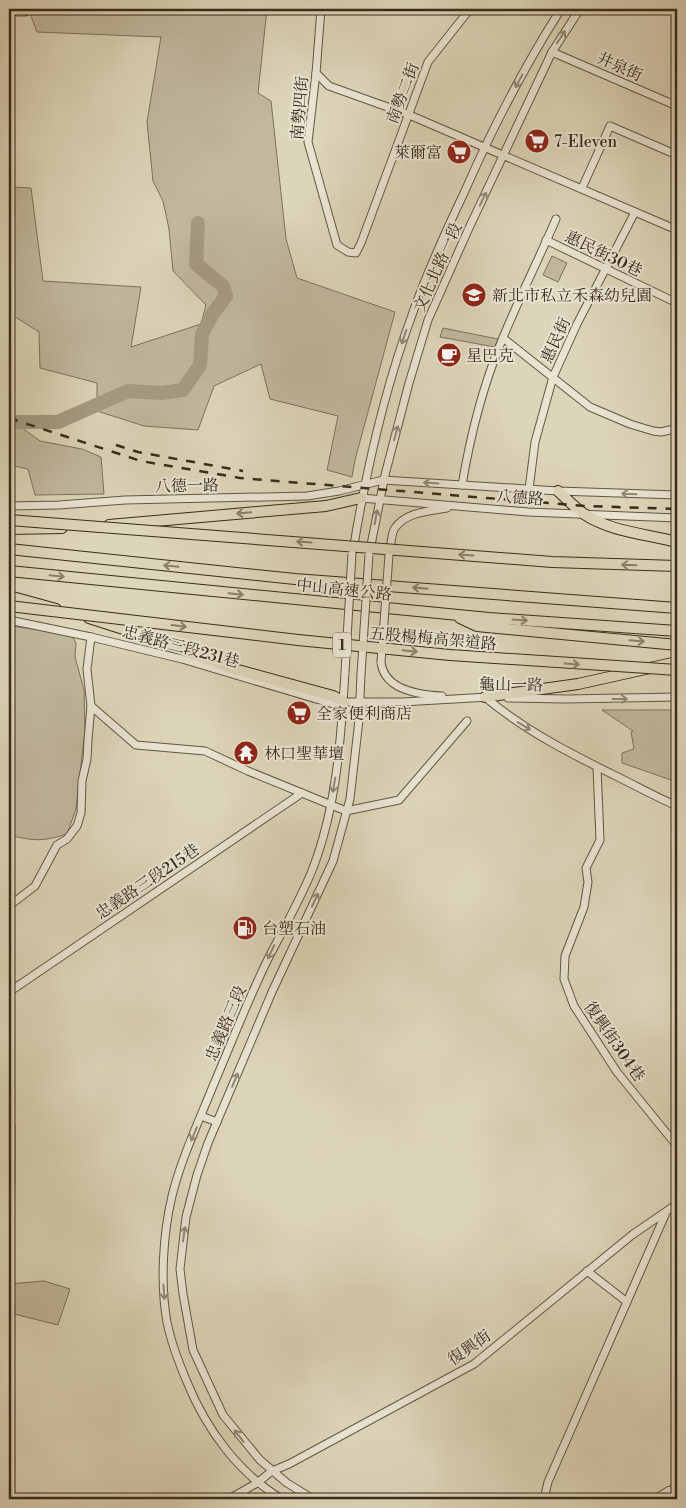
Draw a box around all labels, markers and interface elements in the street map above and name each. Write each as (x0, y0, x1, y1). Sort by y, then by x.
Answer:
one-way arrow (556, 31, 566, 45)
street label: 井泉街 (594, 48, 646, 86)
street label: 南勢二街 (382, 60, 424, 127)
one-way arrow (514, 73, 523, 88)
street label: 南勢四街 (287, 75, 313, 141)
supermarket icon: 7-Eleven (524, 128, 550, 154)
place label: 7-Eleven (554, 132, 617, 152)
supermarket icon: 萊爾富 (446, 139, 472, 165)
place label: 萊爾富 (394, 143, 442, 163)
one-way arrow (479, 192, 488, 207)
street label: 文化北路一段 (409, 219, 467, 315)
street label: 惠民街30巷 (562, 227, 645, 281)
school or university icon: 新北市私立禾森幼兒園 (461, 282, 487, 308)
place label: 新北市私立禾森幼兒園 (492, 286, 652, 306)
street label: 惠民街 (537, 314, 575, 366)
one-way arrow (399, 329, 408, 344)
cafe icon: 星巴克 (436, 342, 462, 368)
place label: 星巴克 (466, 346, 514, 366)
one-way arrow (391, 425, 401, 441)
street label: 八德一路 (155, 475, 219, 497)
one-way arrow (424, 478, 440, 488)
street label: 八德路 (495, 486, 545, 510)
one-way arrow (621, 489, 637, 498)
one-way arrow (236, 509, 252, 518)
one-way arrow (372, 510, 381, 526)
one-way arrow (297, 538, 313, 547)
one-way arrow (459, 550, 475, 560)
one-way arrow (621, 560, 637, 569)
one-way arrow (163, 561, 179, 571)
one-way arrow (49, 571, 65, 581)
street label: 中山高速公路 (295, 575, 393, 605)
one-way arrow (412, 583, 428, 593)
one-way arrow (228, 589, 244, 599)
one-way arrow (512, 616, 528, 625)
one-way arrow (170, 621, 186, 631)
street label: 忠義路三段231巷 (120, 622, 242, 672)
street label: 五股楊梅高架道路 (368, 623, 498, 655)
road number: 1 (333, 632, 351, 658)
one-way arrow (629, 637, 645, 646)
one-way arrow (402, 646, 418, 656)
one-way arrow (564, 659, 580, 669)
street label: 龜山一路 (479, 674, 543, 696)
one-way arrow (612, 694, 628, 704)
supermarket icon: 全家便利商店 (286, 700, 312, 726)
place label: 全家便利商店 (316, 704, 412, 724)
one-way arrow (517, 721, 531, 731)
temple icon: 林口聖華壇 (233, 740, 259, 766)
place label: 林口聖華壇 (264, 744, 344, 764)
one-way arrow (329, 777, 339, 793)
street label: 忠義路三段215巷 (92, 840, 203, 924)
one-way arrow (311, 893, 320, 908)
fuel station icon: 台塑石油 (232, 915, 258, 941)
place label: 台塑石油 (262, 919, 326, 939)
one-way arrow (266, 944, 276, 959)
street label: 忠義路三段 (201, 983, 251, 1064)
street label: 復興街304巷 (579, 998, 649, 1085)
one-way arrow (230, 1073, 240, 1088)
one-way arrow (189, 1126, 198, 1141)
one-way arrow (179, 1226, 189, 1242)
one-way arrow (159, 1284, 169, 1300)
street label: 復興街 (444, 1326, 495, 1370)
one-way arrow (234, 1429, 245, 1442)

